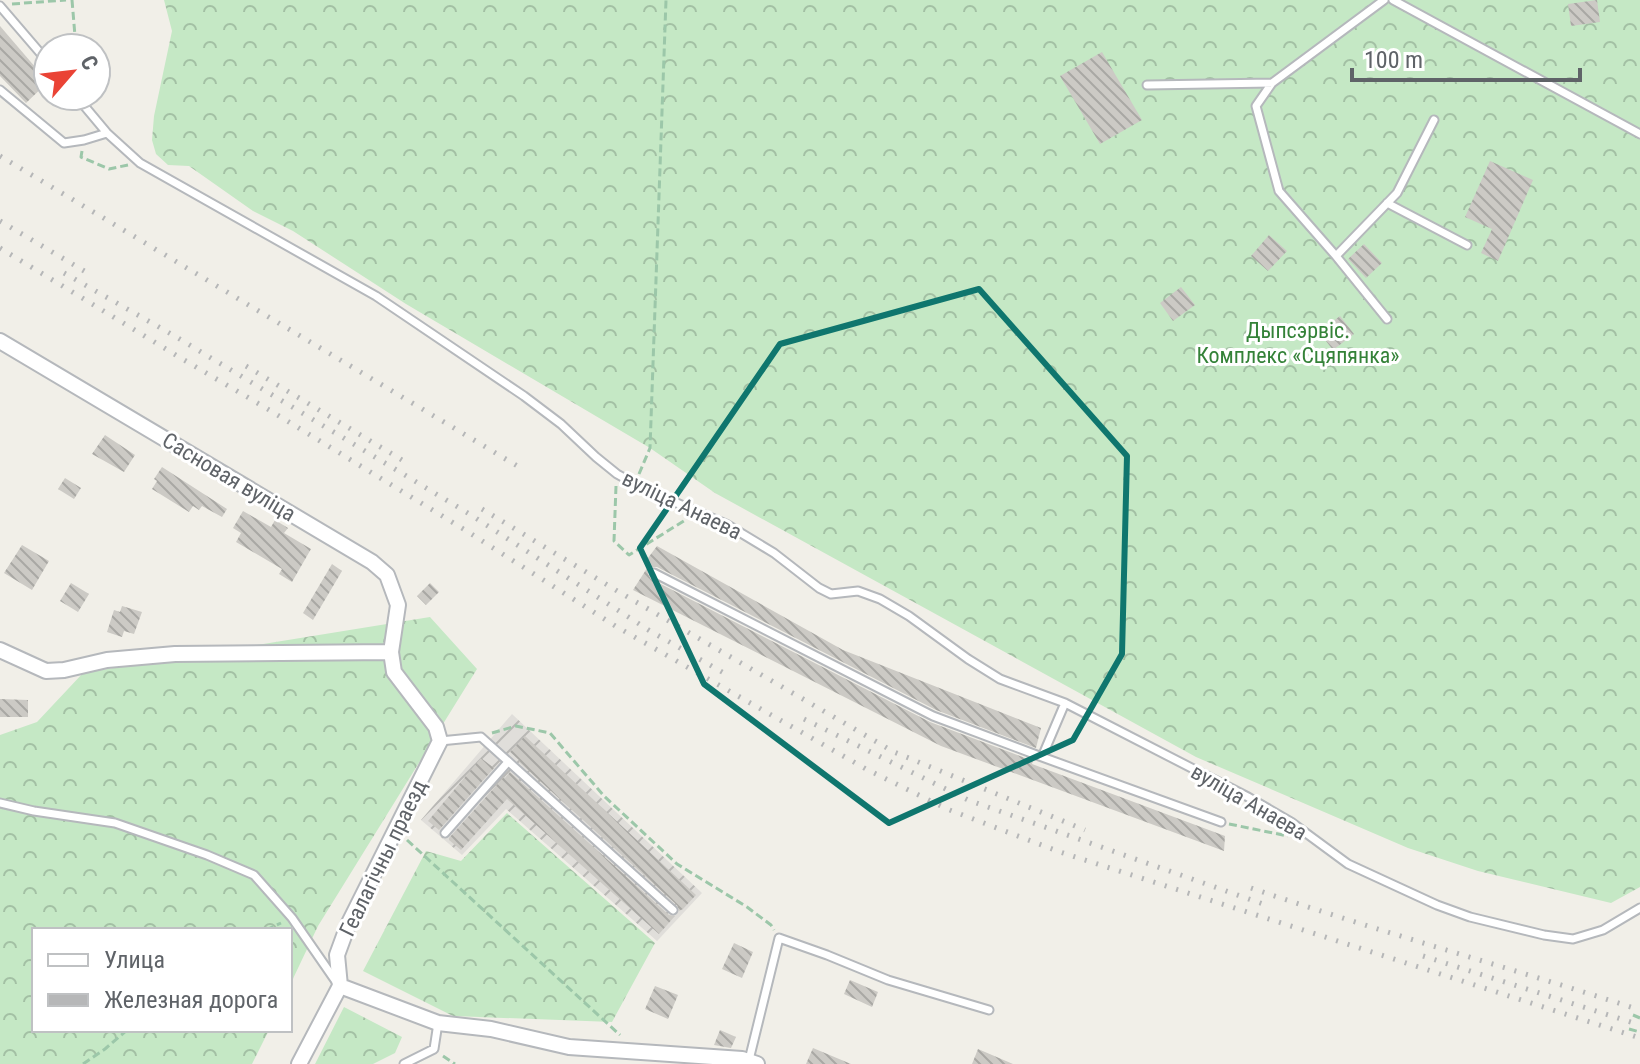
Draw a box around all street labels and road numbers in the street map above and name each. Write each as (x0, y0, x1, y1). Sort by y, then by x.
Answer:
street label: Сасновая вуліца (158, 427, 300, 527)
street label: вуліца Анаева (618, 465, 746, 545)
street label: вуліца Анаева (1187, 759, 1311, 845)
street label: Геалагічны праезд (334, 776, 432, 940)

